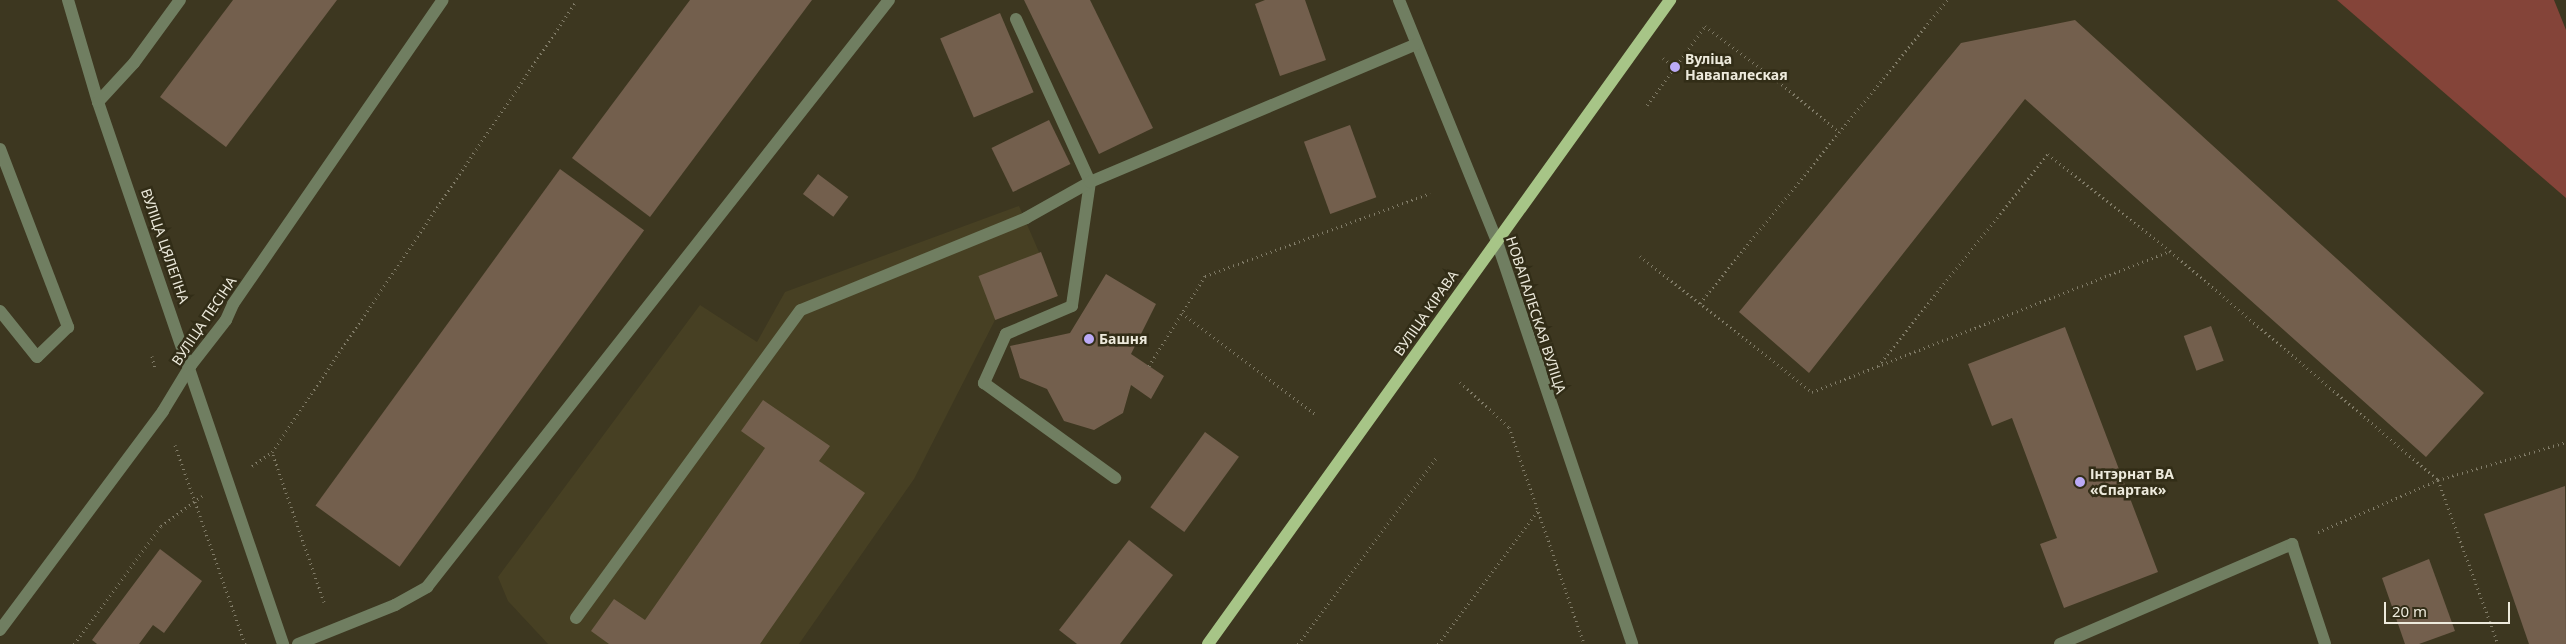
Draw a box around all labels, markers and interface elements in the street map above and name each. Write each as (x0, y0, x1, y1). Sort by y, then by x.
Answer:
place label: Вуліца Навапалеская (1685, 51, 1788, 84)
marker: Вуліца Навапалеская (1669, 61, 1681, 73)
street label: ВУЛІЦА ЦЯЛЕГІНА (137, 186, 193, 306)
street label: НОВАПАЛЕСКАЯ ВУЛІЦА (1503, 234, 1569, 396)
street label: ВУЛІЦА КІРАВА (1390, 267, 1462, 359)
street label: ВУЛІЦА ПЕСІНА (168, 273, 240, 369)
place label: Башня (1099, 331, 1147, 347)
marker: Башня (1083, 333, 1095, 345)
place label: Інтэрнат ВА «Спартак» (2090, 466, 2174, 498)
marker: Інтэрнат ВА «Спартак» (2074, 476, 2086, 488)
scale bar (2386, 592, 2512, 624)
text: 20 m (2392, 601, 2427, 621)

